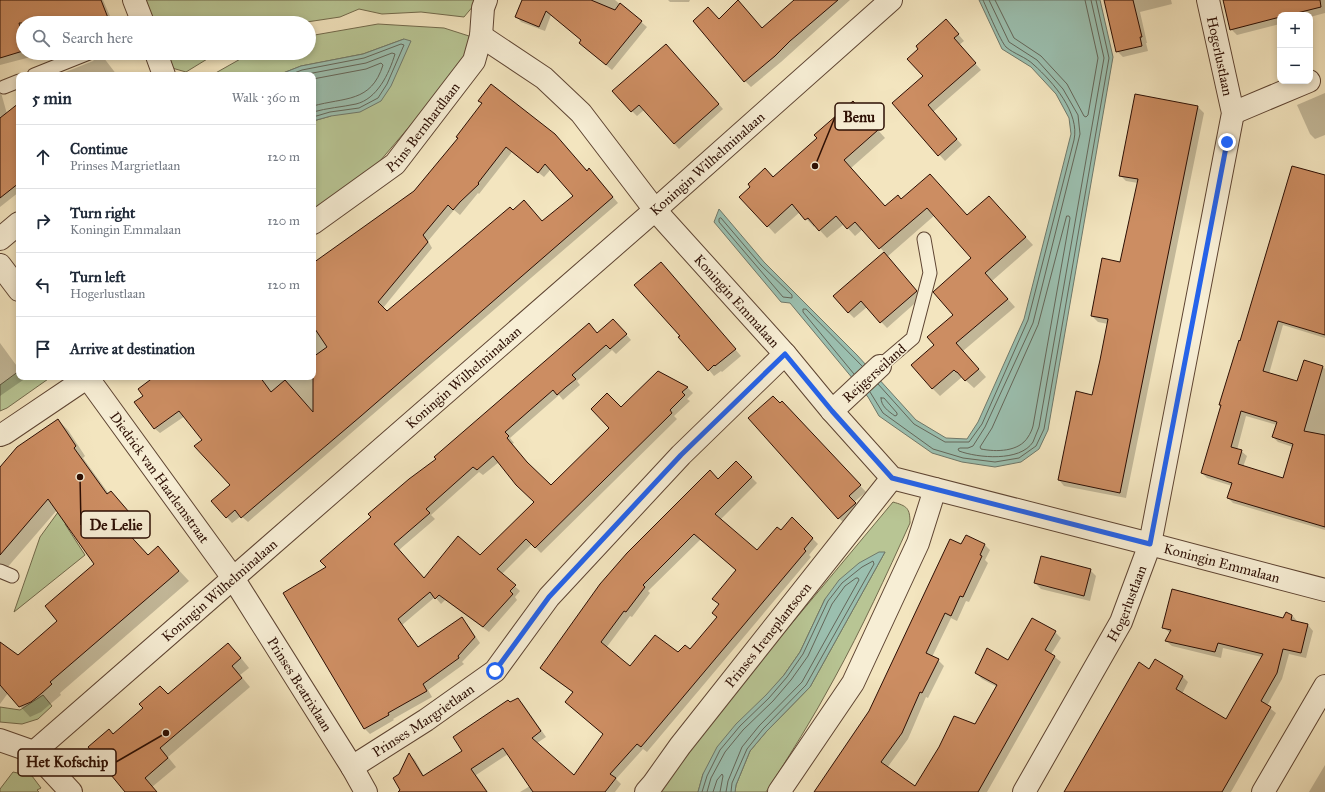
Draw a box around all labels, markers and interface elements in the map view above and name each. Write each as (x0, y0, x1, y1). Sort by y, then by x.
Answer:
map controls (1277, 12, 1313, 84)
button: + (1277, 12, 1313, 48)
street label: Hogerlustlaan (1203, 15, 1236, 98)
search box (16, 16, 316, 60)
icon: search (30, 27, 52, 49)
text: Search here (62, 29, 133, 47)
button: − (1277, 48, 1313, 84)
street label: Prins Bernhardlaan (383, 79, 464, 177)
text: 5 min (32, 88, 72, 109)
text: Walk · 360 m (232, 90, 300, 106)
callout: Benu (835, 103, 884, 130)
street label: Koningin Wilhelminalaan (647, 108, 769, 219)
text: Benu (843, 108, 875, 126)
route end (1218, 133, 1236, 151)
text: Continue (70, 140, 128, 158)
icon: ahead (32, 146, 54, 168)
text: 120 m (267, 149, 300, 165)
text: Prinses Margrietlaan (70, 158, 180, 174)
text: Turn right (70, 204, 135, 222)
icon: right (32, 210, 54, 232)
text: 120 m (267, 213, 300, 229)
text: Koningin Emmalaan (70, 222, 181, 238)
street label: Koningin Emmalaan (690, 251, 783, 352)
text: Turn left (70, 268, 126, 286)
icon: left (32, 274, 54, 296)
text: 120 m (267, 277, 300, 293)
text: Hogerlustlaan (70, 286, 145, 302)
street label: Koningin Wilhelminalaan (403, 322, 525, 432)
icon: arrive (32, 338, 54, 360)
text: Arrive at destination (70, 340, 195, 358)
street label: Reijgerseiland (839, 340, 910, 406)
street label: Diedrick van Haarlemstraat (106, 409, 213, 547)
callout: De Lelie (81, 511, 150, 538)
text: De Lelie (89, 516, 143, 534)
street label: Koningin Wilhelminalaan (158, 535, 281, 646)
street label: Koningin Emmalaan (1162, 540, 1282, 587)
street label: Hogerlustlaan (1103, 563, 1150, 645)
street label: Prinses Ireneplantsoen (722, 579, 815, 691)
street label: Prinses Beatrixlaan (263, 634, 336, 735)
route start (486, 662, 504, 680)
street label: Prinses Margrietlaan (369, 680, 478, 761)
callout: Het Kofschip (18, 749, 116, 776)
text: Het Kofschip (26, 753, 109, 772)

